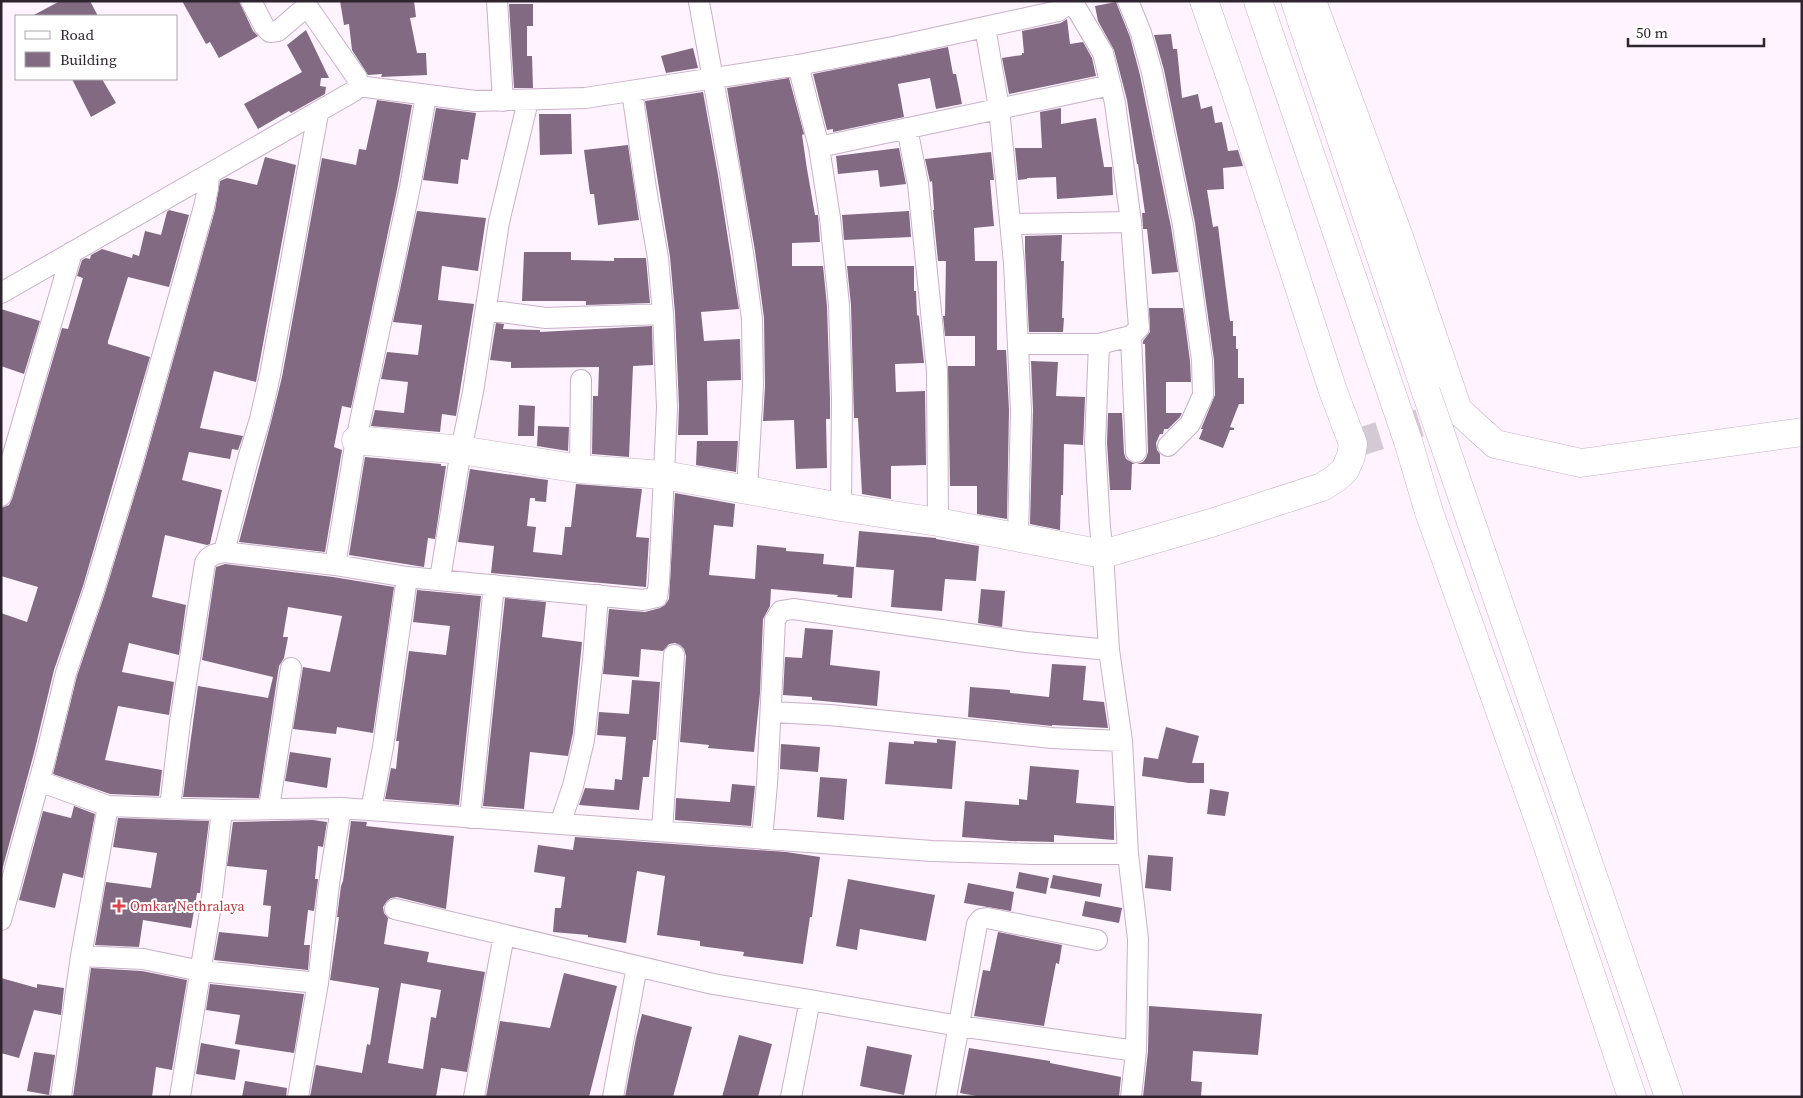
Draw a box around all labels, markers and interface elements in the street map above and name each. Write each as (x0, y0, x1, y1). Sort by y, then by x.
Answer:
legend (15, 15, 178, 80)
scale bar (1628, 15, 1764, 47)
text: 50 m (1636, 22, 1668, 43)
text: Road (60, 24, 94, 45)
text: Building (60, 49, 117, 70)
place label: Omkar Nethralaya (130, 896, 245, 916)
marker: Omkar Nethralaya (112, 899, 126, 913)

